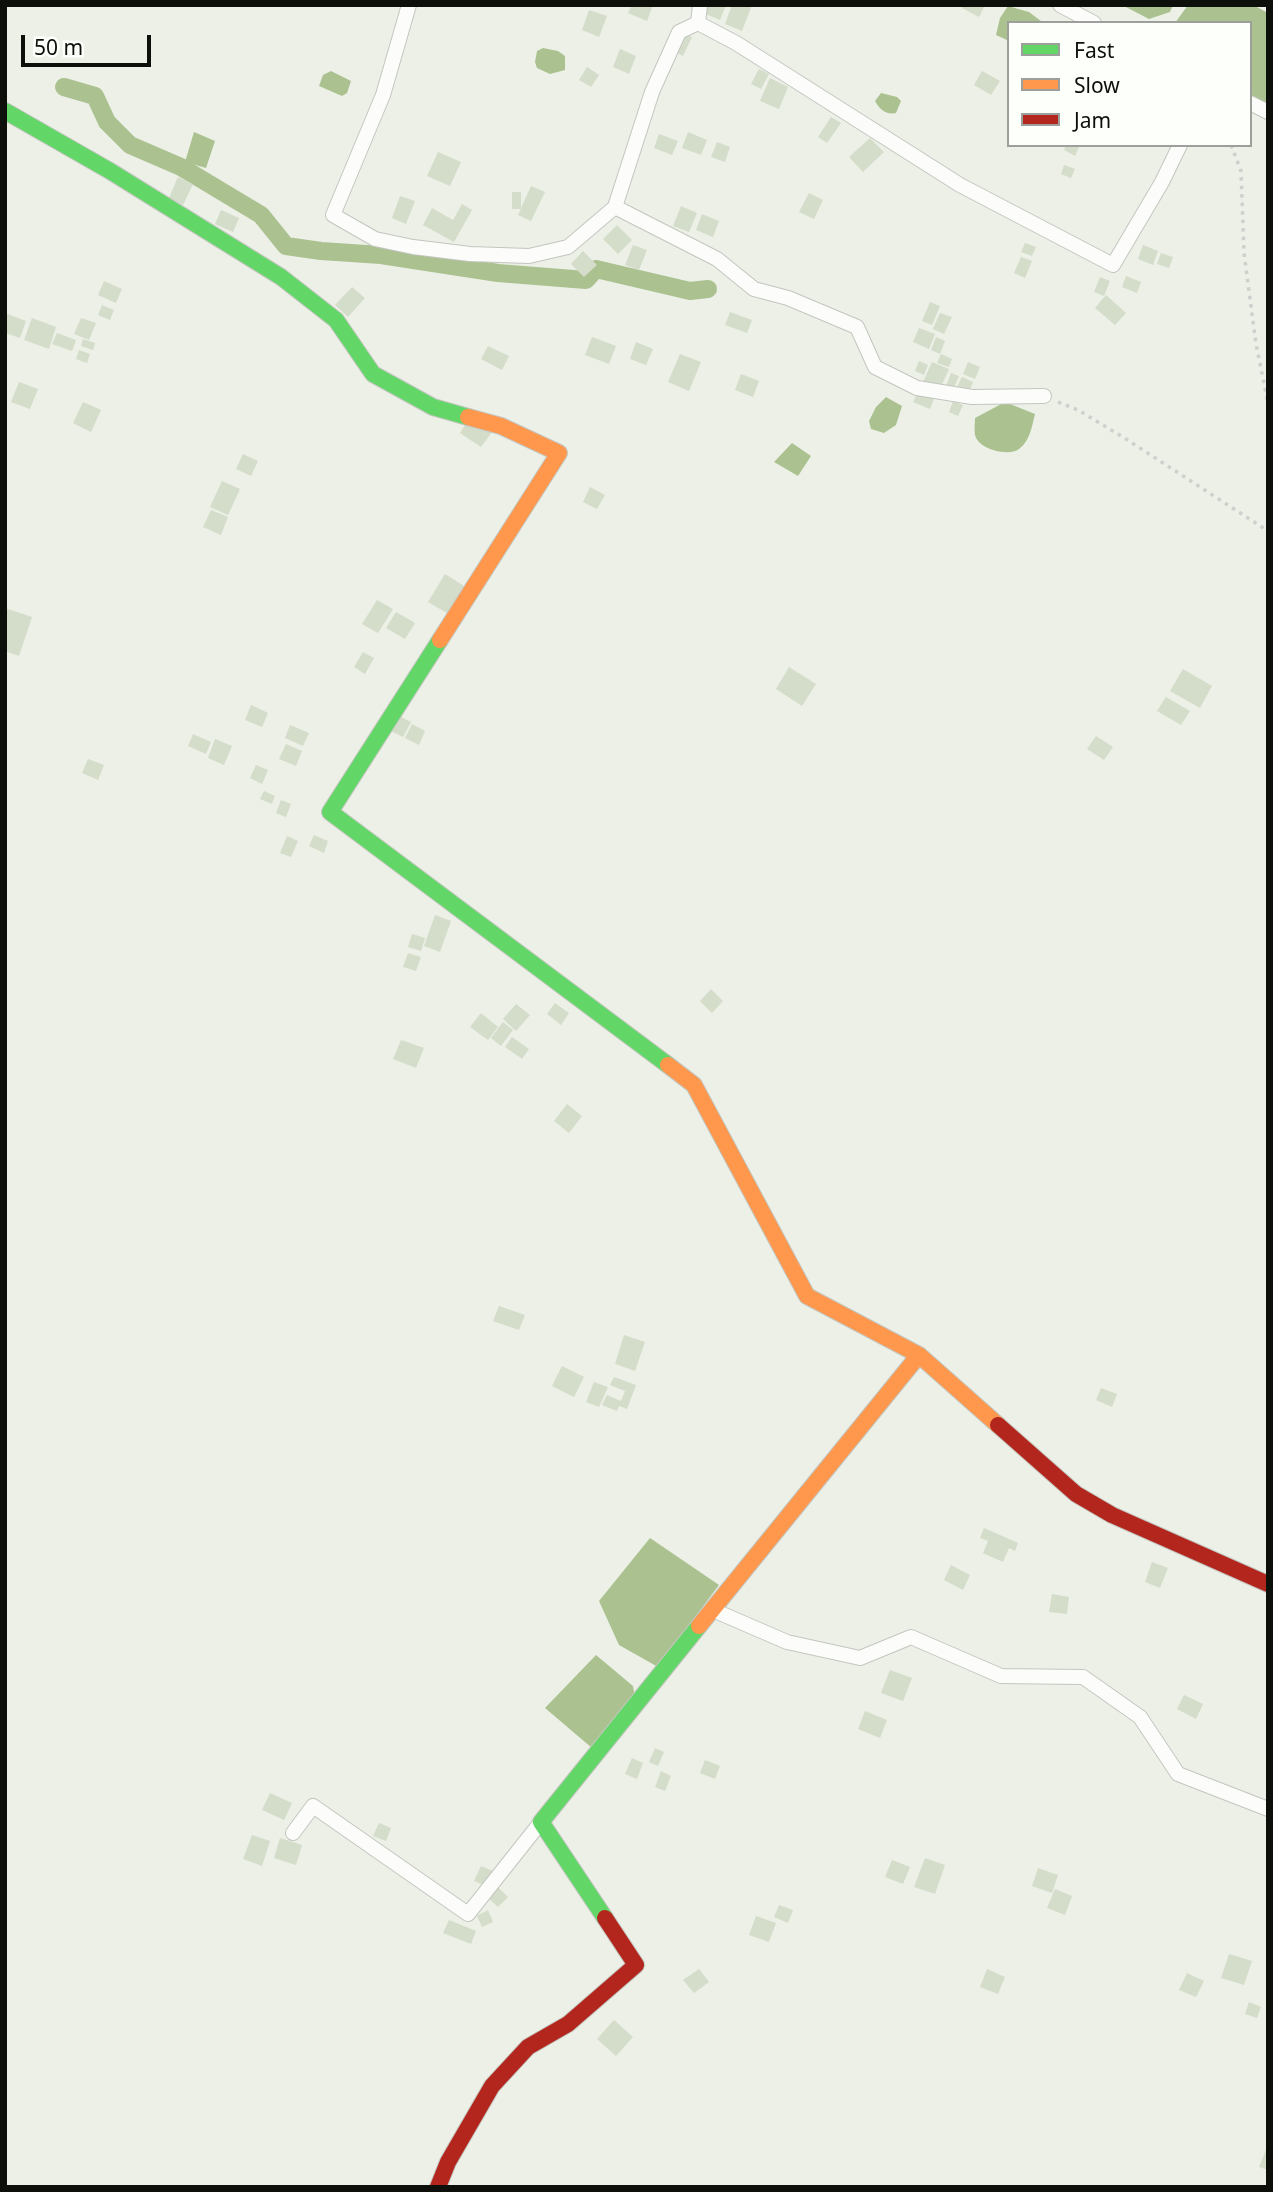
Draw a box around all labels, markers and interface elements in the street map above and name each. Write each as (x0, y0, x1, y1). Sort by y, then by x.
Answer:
scale bar (24, 21, 154, 65)
legend (1007, 21, 1252, 147)
text: 50 m (34, 33, 83, 61)
text: Fast (1074, 36, 1114, 64)
text: Slow (1074, 71, 1120, 99)
text: Jam (1074, 106, 1111, 134)

